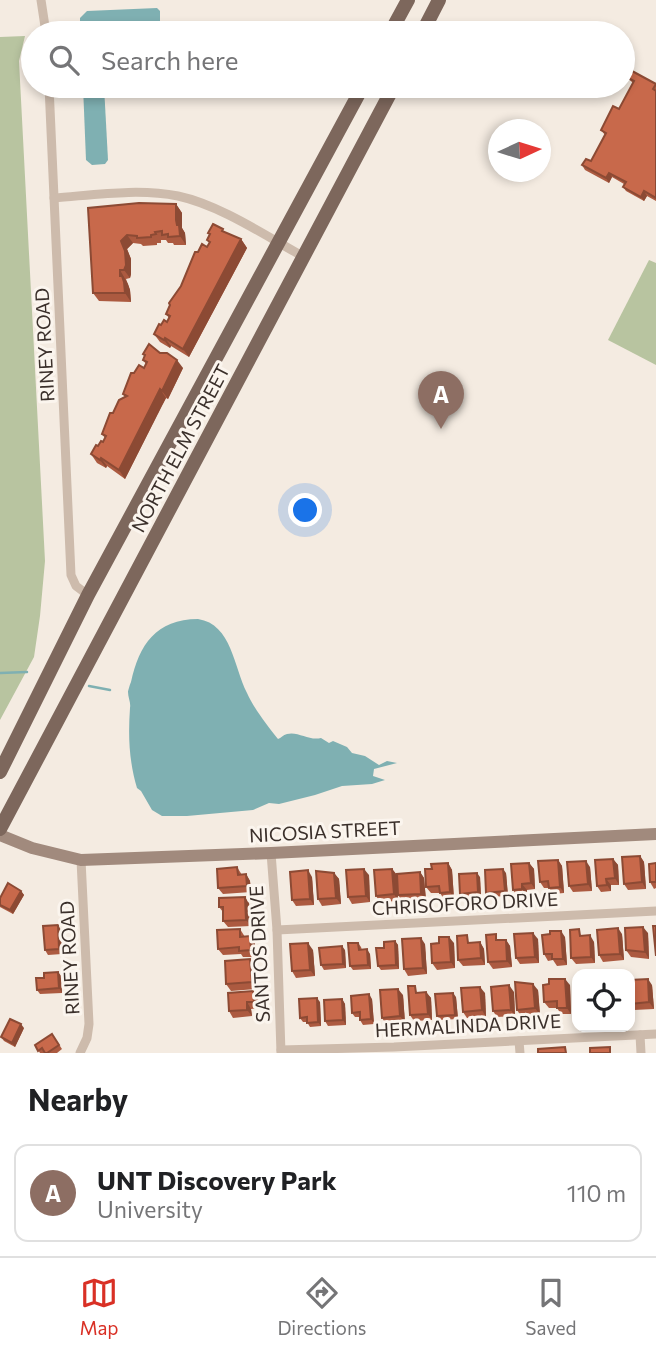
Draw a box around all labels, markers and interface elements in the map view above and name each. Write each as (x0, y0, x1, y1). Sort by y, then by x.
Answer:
search box (21, 21, 635, 98)
icon: search (45, 41, 83, 79)
text: Search here (101, 44, 239, 75)
north arrow (488, 119, 551, 182)
street label: RINEY ROAD (30, 287, 58, 403)
street label: NORTH ELM STREET (126, 360, 234, 536)
pin: A (418, 371, 464, 429)
your location (288, 493, 322, 527)
street label: NICOSIA STREET (249, 816, 401, 846)
street label: SANTOS DRIVE (244, 885, 274, 1023)
street label: CHRISOFORO DRIVE (371, 887, 559, 919)
street label: RINEY ROAD (55, 900, 83, 1016)
map controls (572, 969, 635, 1032)
button: locate (572, 969, 635, 1032)
street label: HERMALINDA DRIVE (374, 1009, 562, 1041)
text: Nearby (28, 1080, 128, 1117)
text: UNT Discovery Park (97, 1164, 337, 1195)
text: A (45, 1179, 61, 1207)
text: 110 m (567, 1179, 626, 1207)
text: University (97, 1195, 203, 1223)
tab: Map (79, 1274, 119, 1339)
tab: Directions (277, 1274, 367, 1339)
tab: Saved (525, 1274, 577, 1339)

